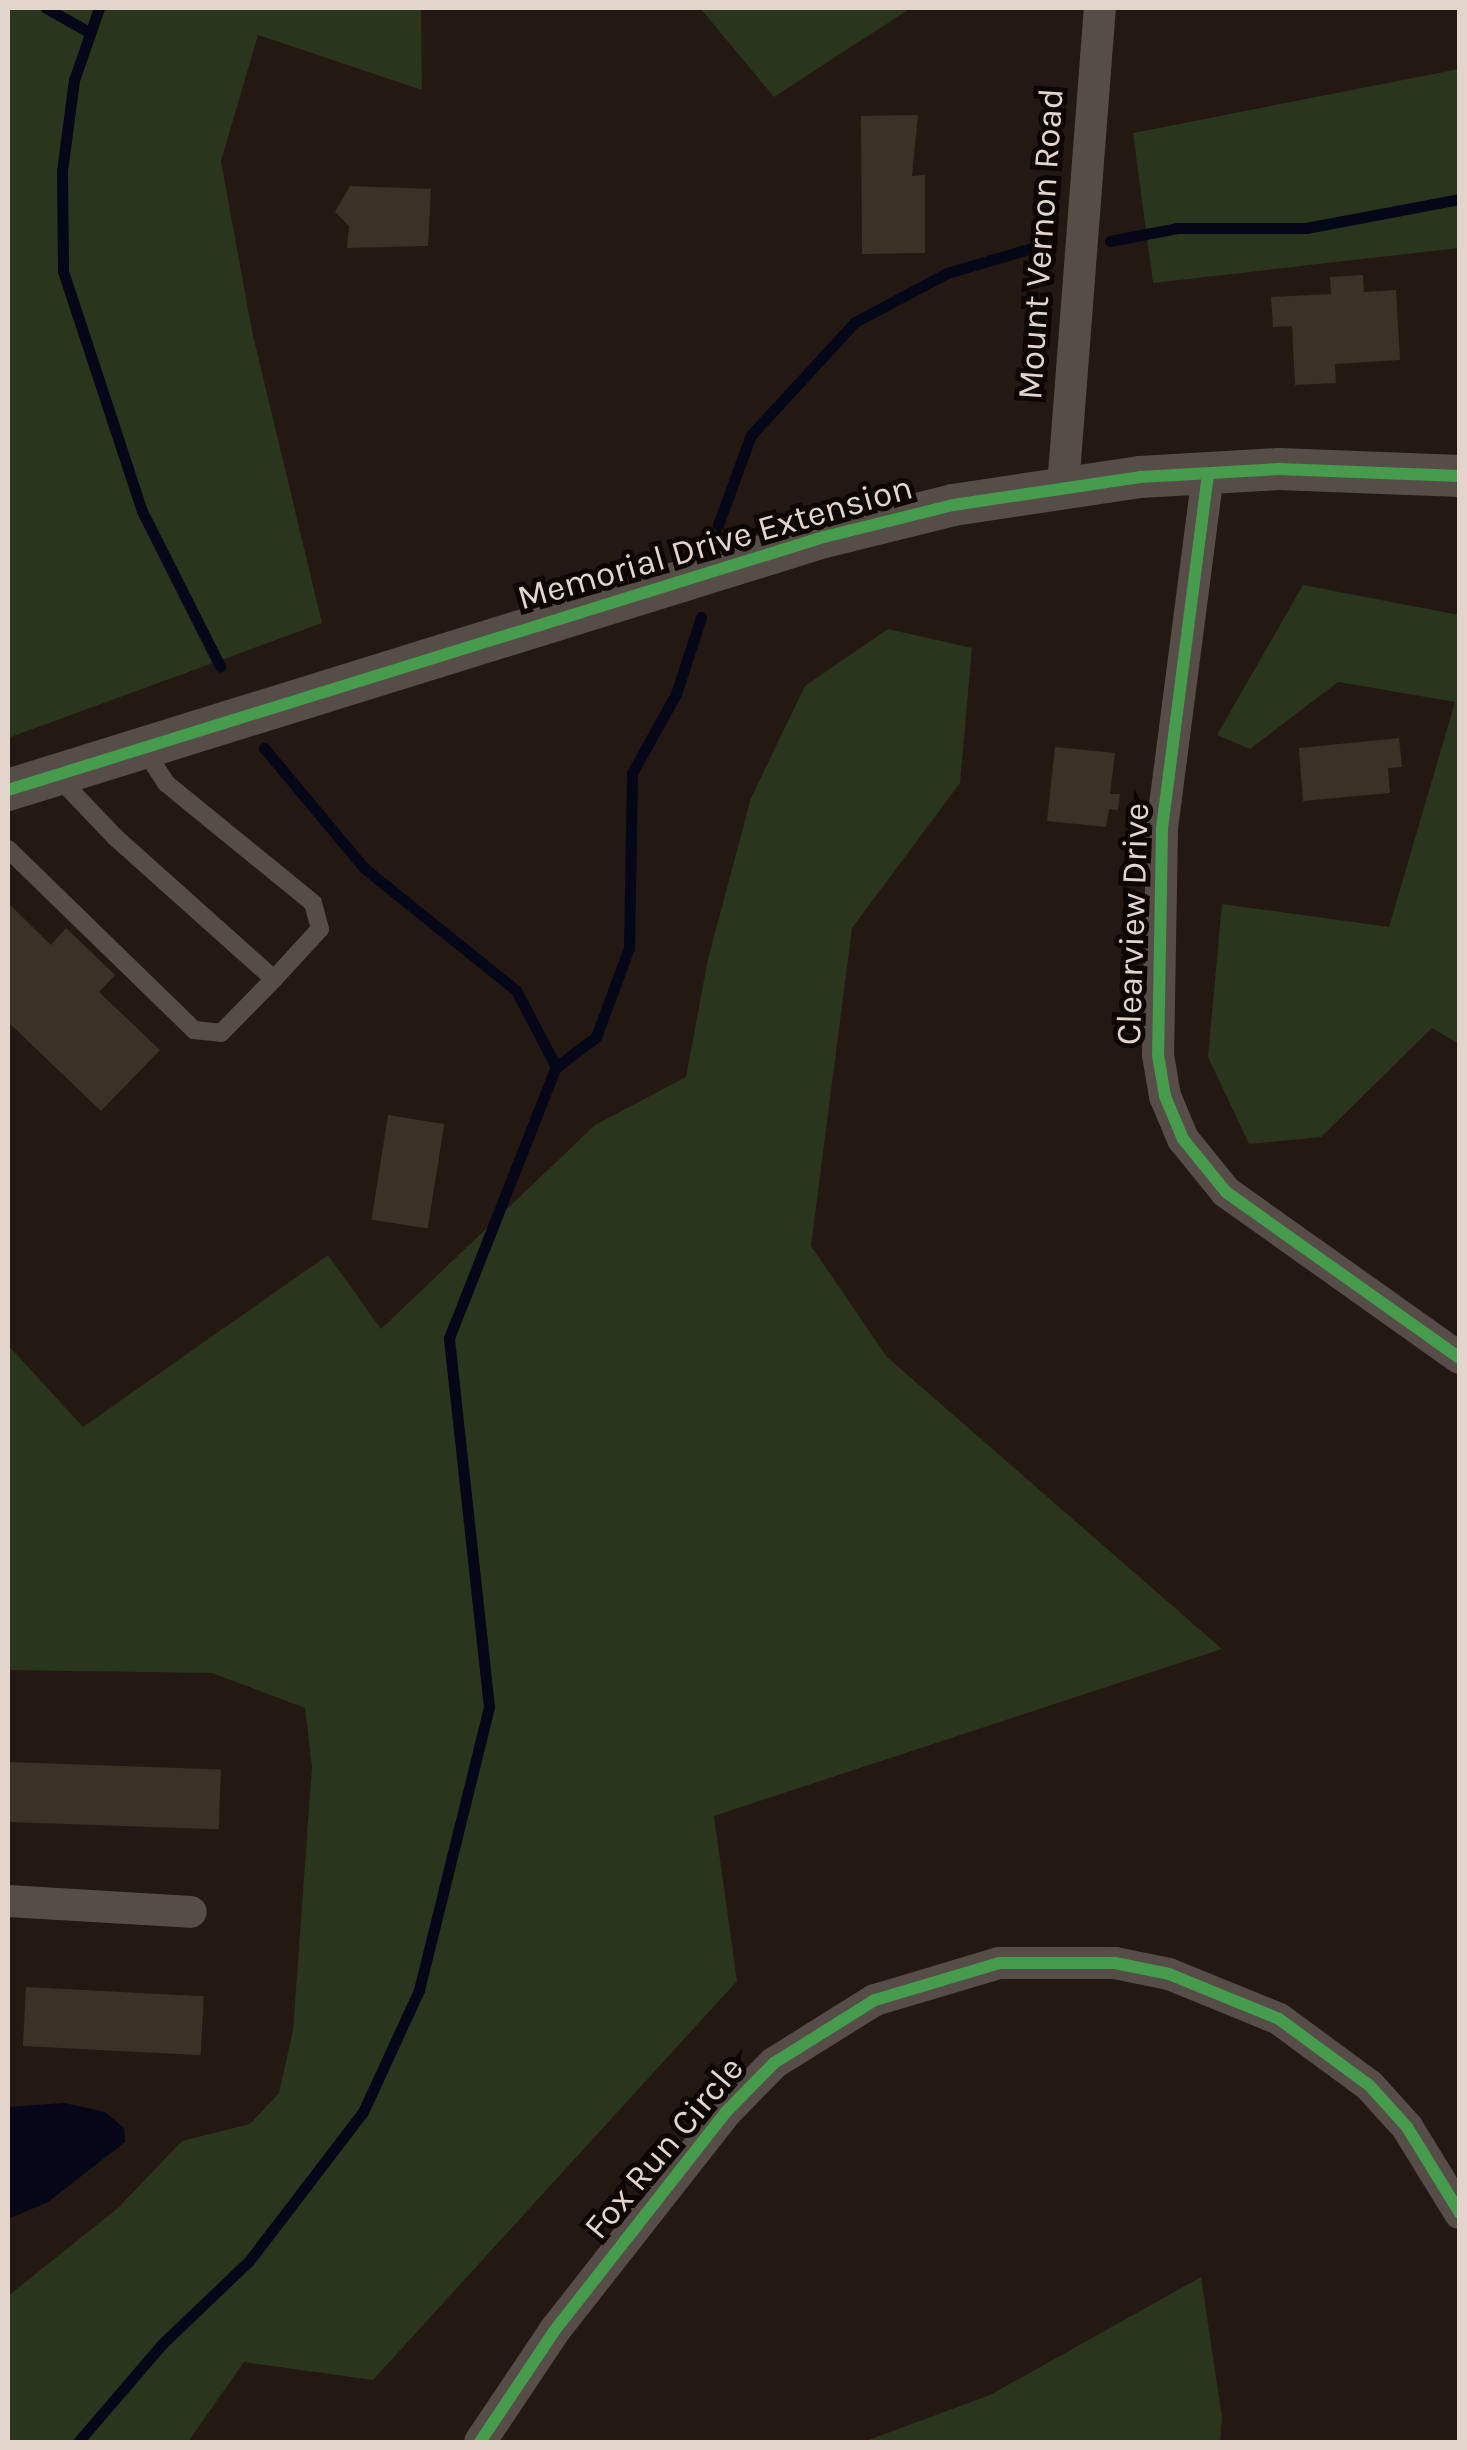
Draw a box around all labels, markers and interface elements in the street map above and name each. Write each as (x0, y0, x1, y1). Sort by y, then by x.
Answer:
street label: Mount Vernon Road (1009, 87, 1073, 401)
street label: Memorial Drive Extension (513, 466, 917, 620)
street label: Clearview Drive (1108, 802, 1158, 1046)
street label: Fox Run Circle (576, 2048, 752, 2248)

